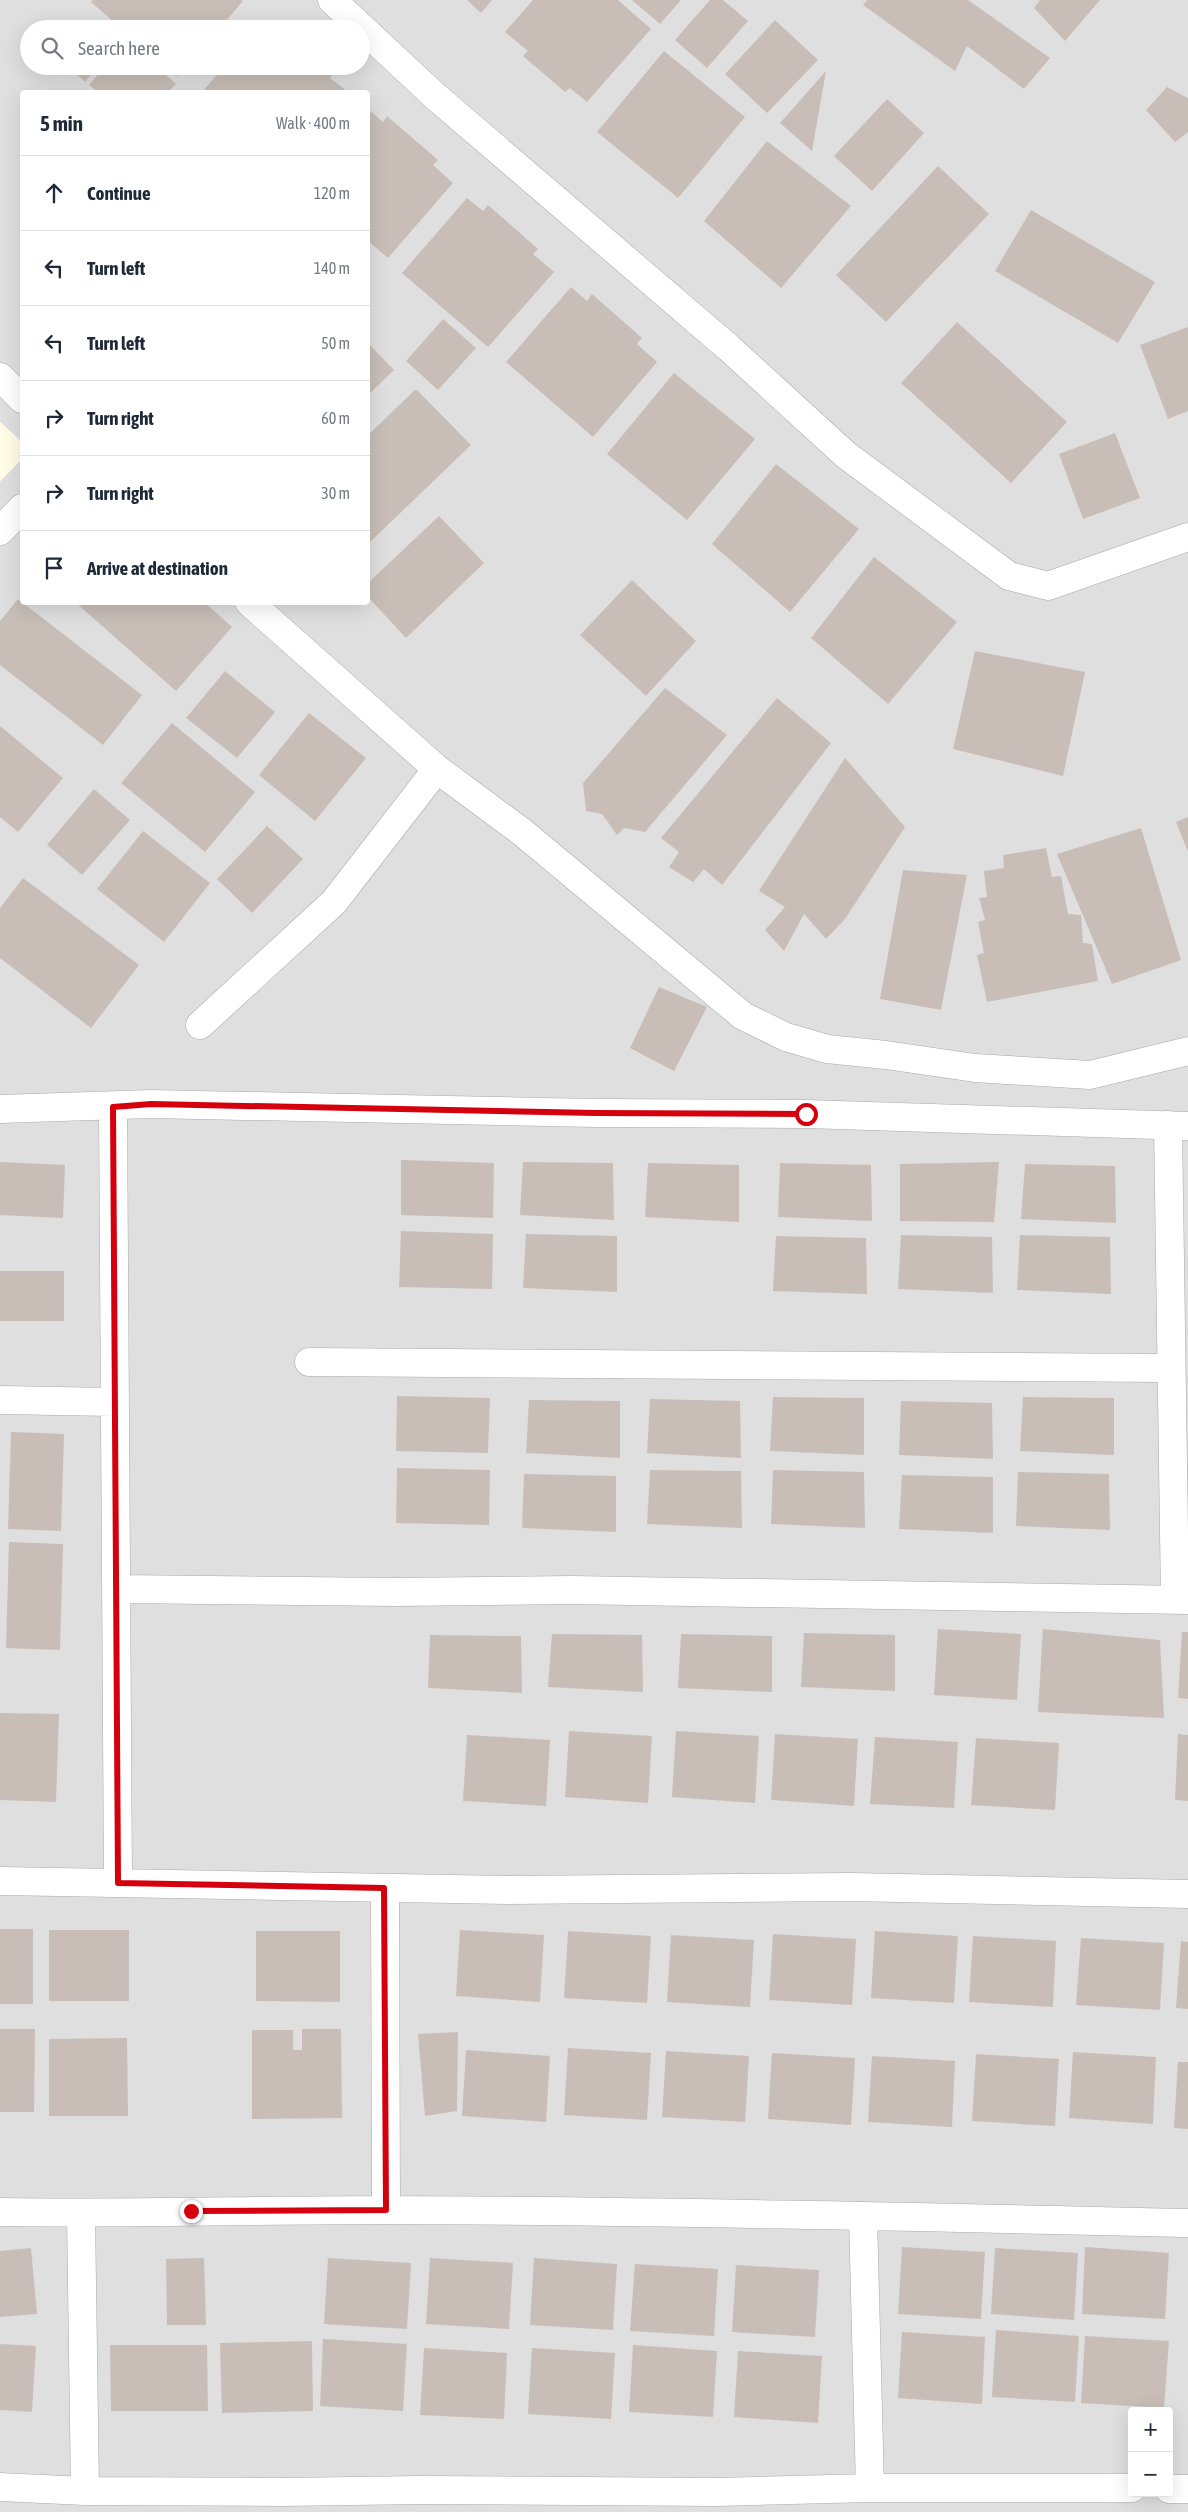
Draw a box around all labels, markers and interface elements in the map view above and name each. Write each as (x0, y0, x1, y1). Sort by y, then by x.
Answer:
search box (20, 20, 370, 75)
icon: search (38, 34, 66, 62)
text: Search here (78, 37, 160, 59)
text: 5 min (40, 111, 83, 135)
text: Walk · 400 m (276, 114, 350, 132)
icon: ahead (40, 179, 68, 207)
text: Continue (87, 182, 151, 204)
text: 120 m (314, 184, 350, 202)
icon: left (40, 254, 68, 282)
text: Turn left (87, 257, 145, 279)
text: 140 m (314, 259, 350, 277)
icon: left (40, 329, 68, 357)
text: Turn left (87, 332, 145, 354)
text: 50 m (321, 334, 350, 352)
icon: right (40, 404, 68, 432)
text: Turn right (87, 407, 154, 429)
text: 60 m (321, 409, 350, 427)
icon: right (40, 479, 68, 507)
text: Turn right (87, 482, 154, 504)
text: 30 m (321, 484, 350, 502)
icon: arrive (40, 554, 68, 582)
text: Arrive at destination (87, 557, 228, 579)
route start (795, 1103, 818, 1126)
route end (180, 2200, 203, 2223)
map controls (1128, 2407, 1173, 2497)
button: + (1128, 2407, 1173, 2452)
button: − (1128, 2452, 1173, 2497)

